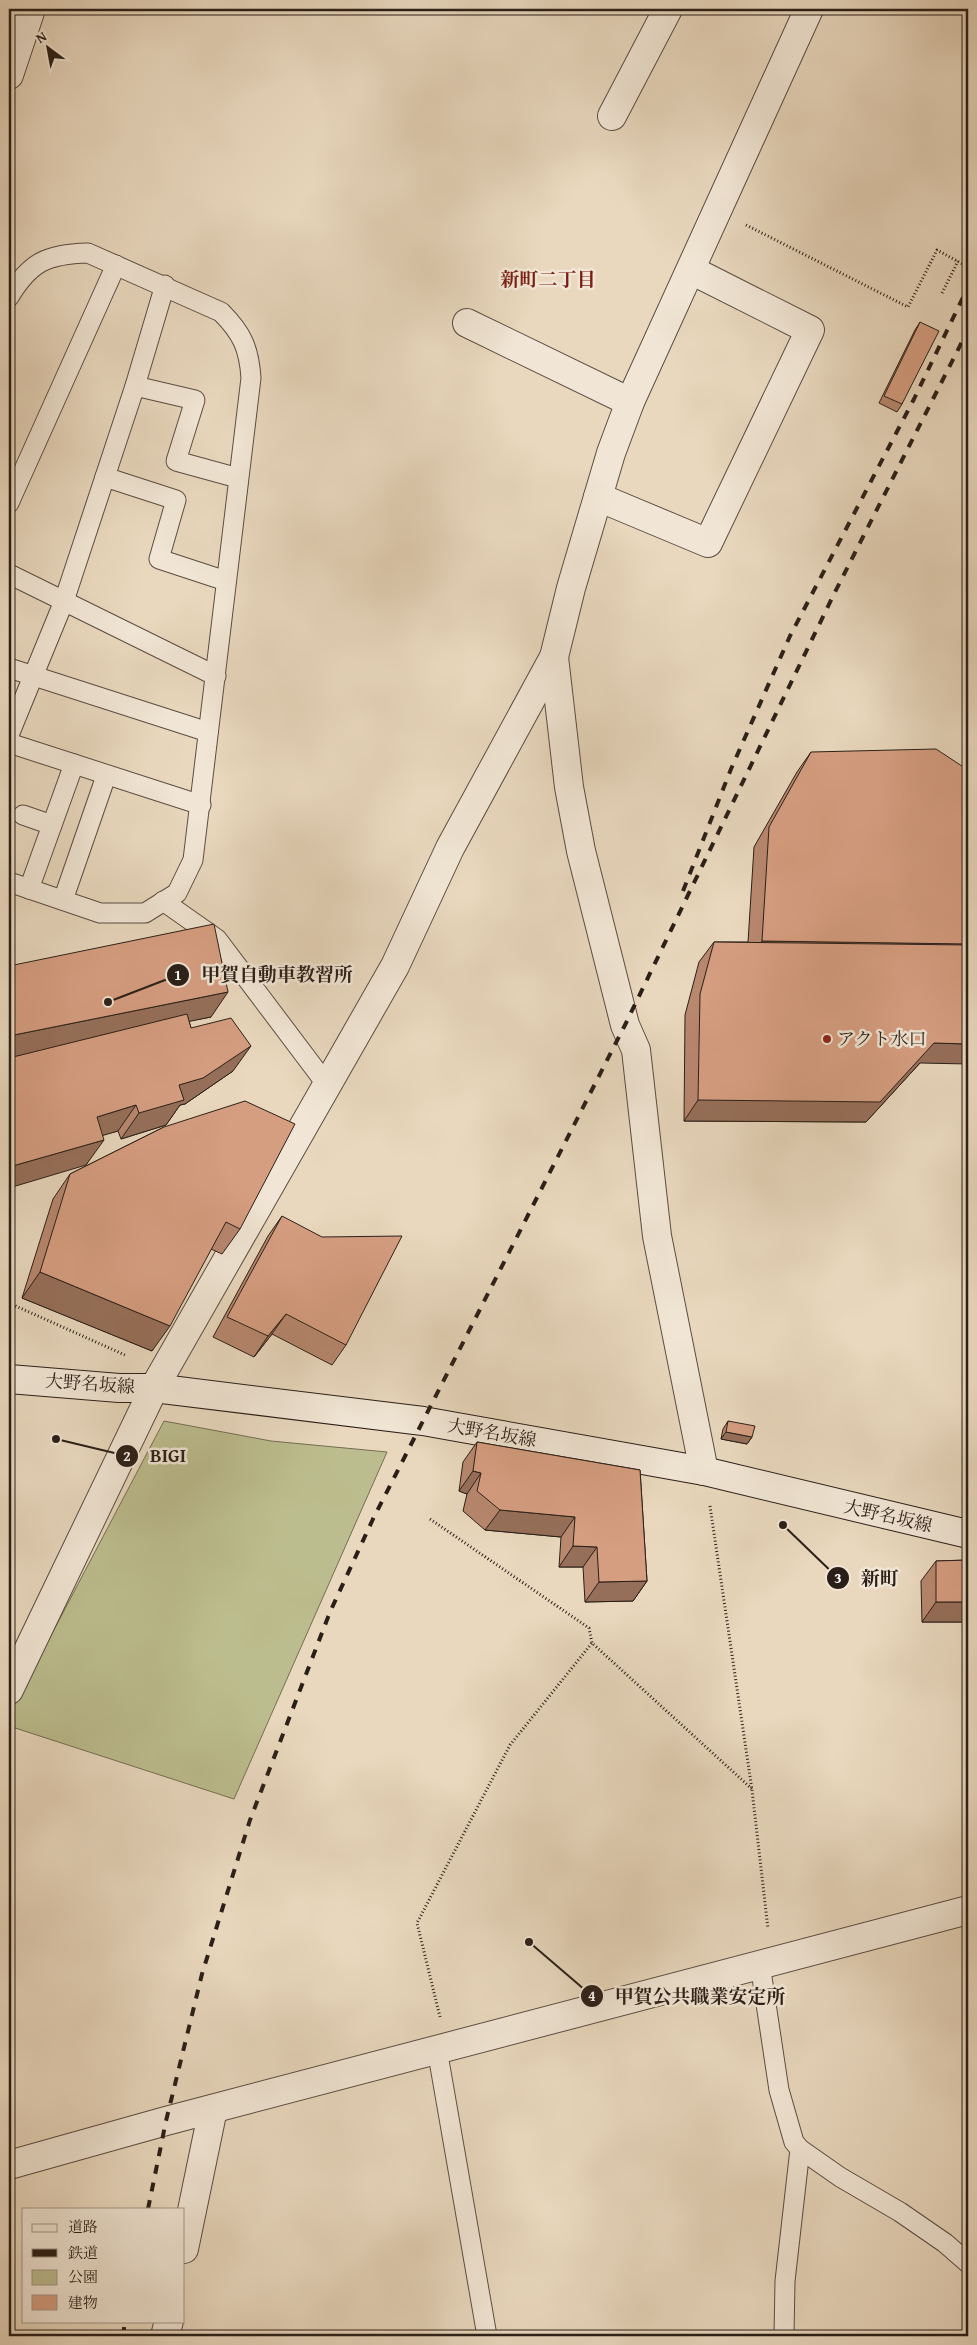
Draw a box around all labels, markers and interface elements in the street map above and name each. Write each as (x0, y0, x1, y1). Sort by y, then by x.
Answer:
north arrow (22, 22, 72, 72)
text: N (32, 26, 51, 48)
district label: 新町二丁目 (500, 265, 596, 293)
callout: 甲賀自動車教習所 (166, 958, 363, 992)
text: 甲賀自動車教習所 (201, 960, 353, 988)
text: 1 (174, 964, 182, 985)
place label: アクト水口 (837, 1025, 926, 1052)
marker: アクト水口 (821, 1033, 833, 1045)
street label: 大野名坂線 (44, 1367, 136, 1400)
street label: 大野名坂線 (445, 1411, 539, 1454)
callout: BIGI (115, 1439, 196, 1473)
text: BIGI (150, 1441, 186, 1469)
text: 2 (123, 1445, 131, 1466)
street label: 大野名坂線 (841, 1492, 935, 1539)
callout: 新町 (826, 1561, 909, 1595)
text: 新町 (861, 1564, 899, 1592)
text: 3 (834, 1567, 842, 1588)
callout: 甲賀公共職業安定所 (579, 1979, 795, 2013)
text: 甲賀公共職業安定所 (614, 1982, 786, 2010)
text: 4 (588, 1985, 596, 2006)
legend (22, 2208, 185, 2322)
text: 道路 (68, 2216, 98, 2237)
text: 鉄道 (68, 2242, 98, 2263)
text: 公園 (68, 2266, 98, 2287)
text: 建物 (68, 2292, 98, 2313)

